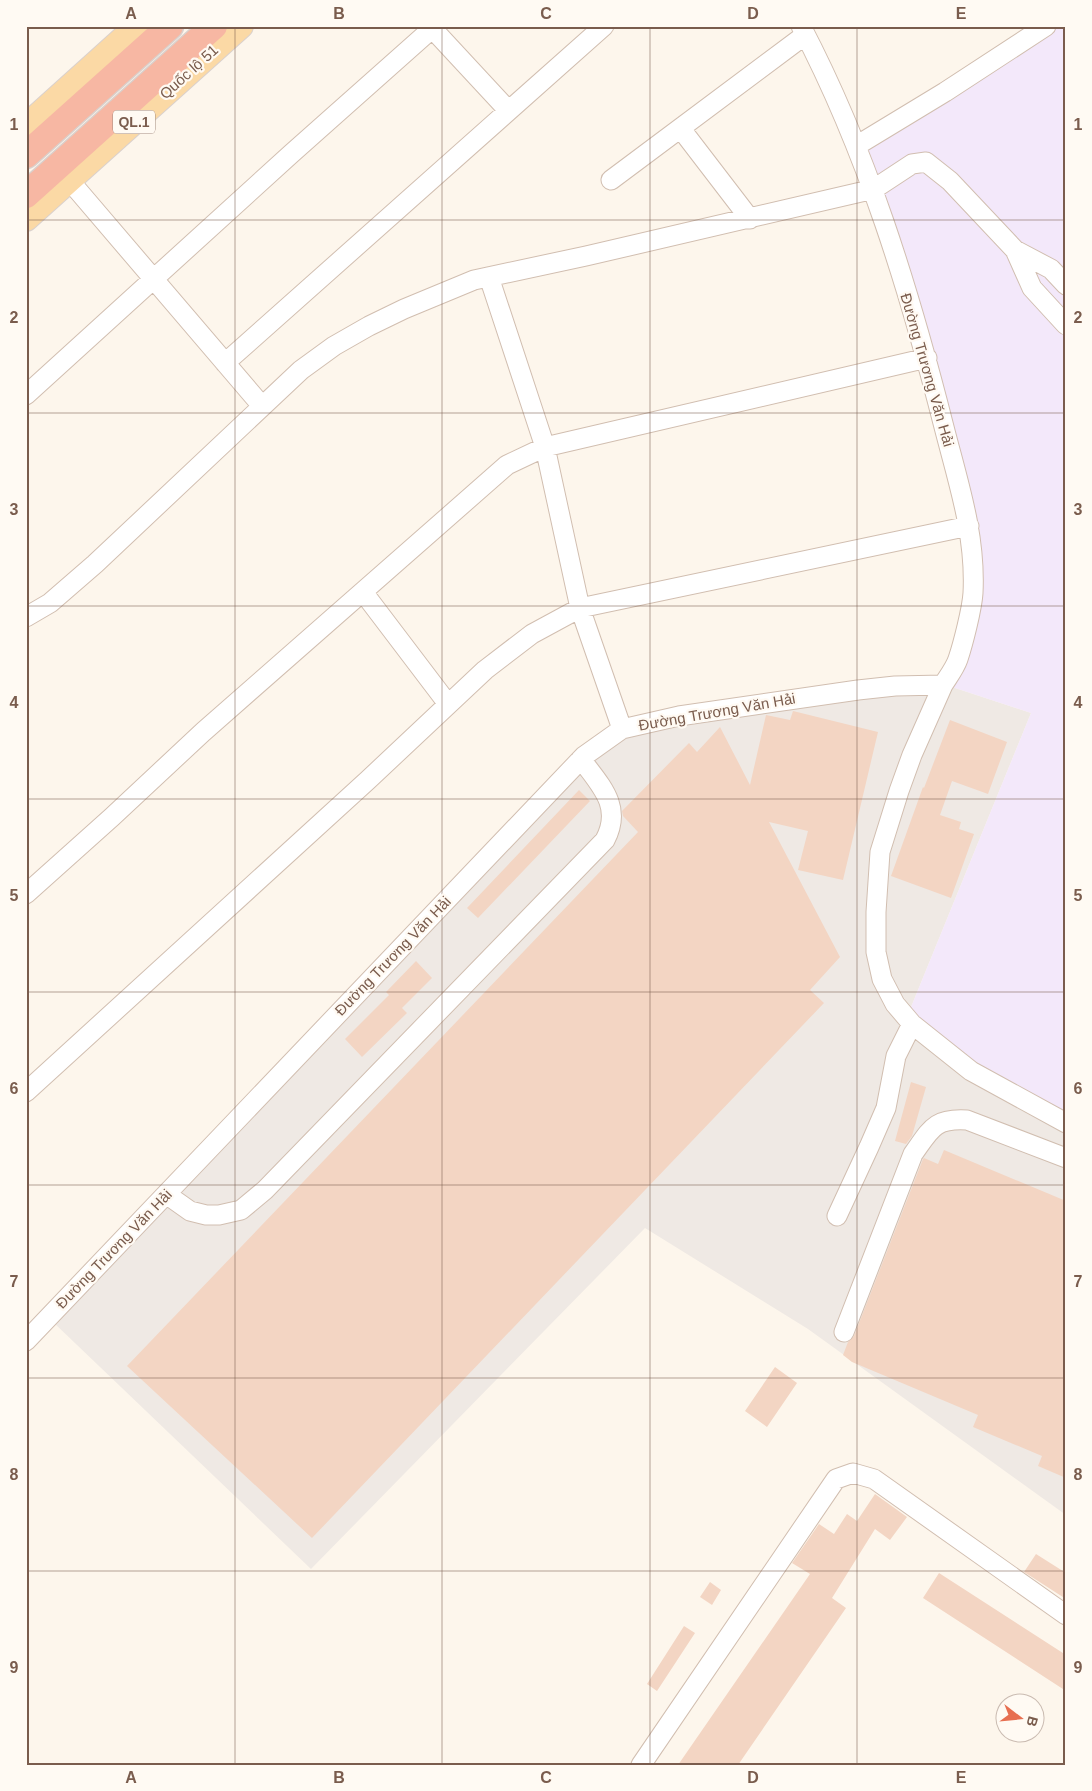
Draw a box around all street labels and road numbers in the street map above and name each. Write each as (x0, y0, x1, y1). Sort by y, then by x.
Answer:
street label: Quốc lộ 51 (156, 41, 221, 102)
road number: QL.1 (113, 110, 155, 134)
street label: Đường Trương Văn Hải (897, 291, 958, 449)
street label: Đường Trương Văn Hải (637, 689, 797, 734)
street label: Đường Trương Văn Hải (331, 893, 454, 1019)
street label: Đường Trương Văn Hải (52, 1186, 175, 1312)

